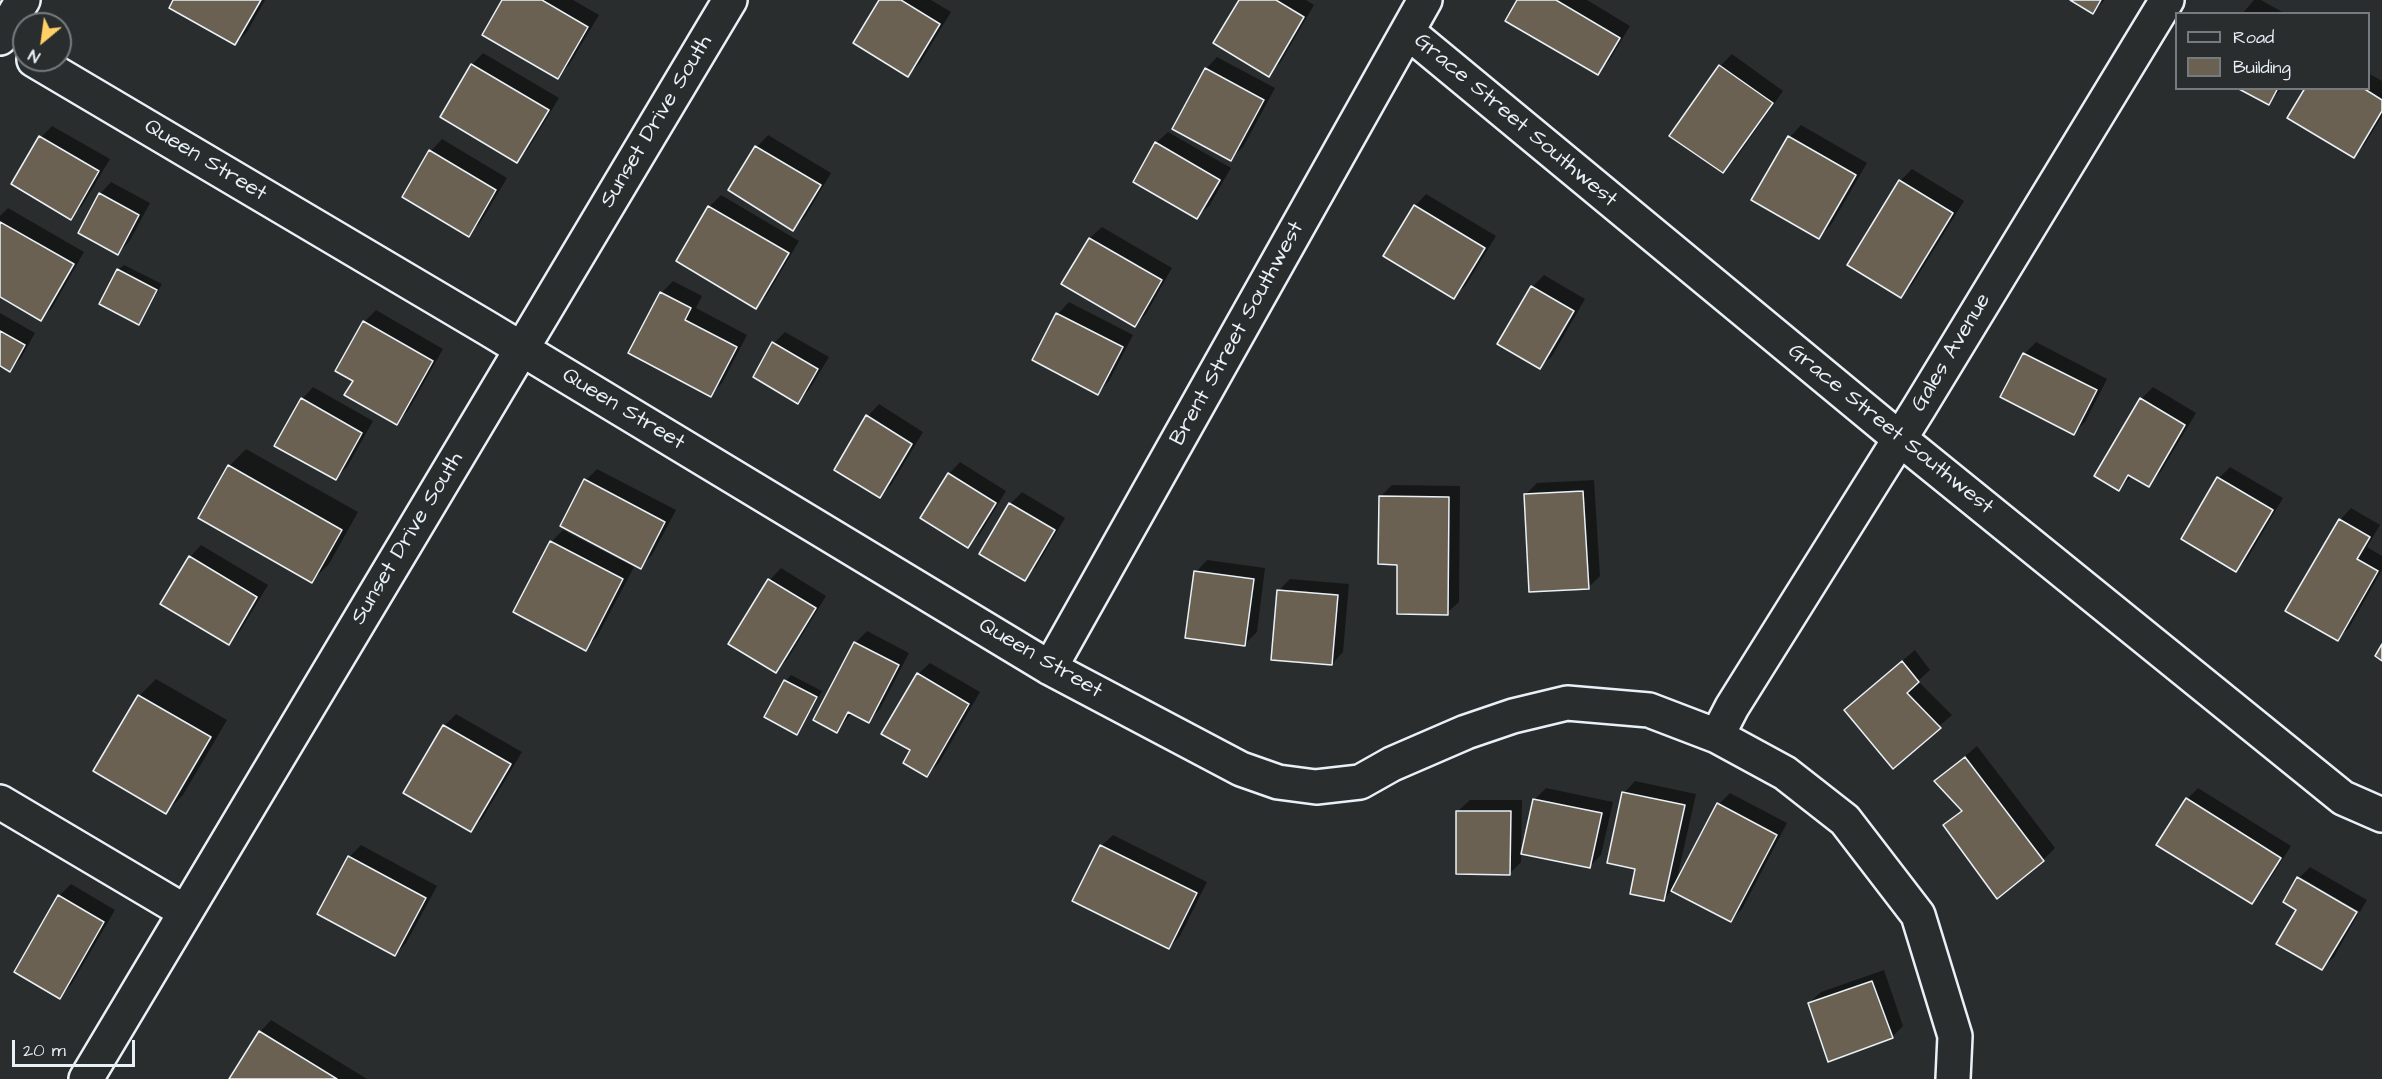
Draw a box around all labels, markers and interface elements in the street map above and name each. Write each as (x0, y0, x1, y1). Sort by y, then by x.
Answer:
north arrow (12, 12, 72, 72)
legend (2175, 12, 2370, 90)
text: Road (2233, 25, 2274, 50)
street label: Grace Street Southwest (1408, 28, 1622, 214)
street label: Sunset Drive South (595, 31, 719, 213)
text: N (25, 44, 44, 68)
text: Building (2233, 55, 2291, 80)
street label: Queen Street (139, 114, 271, 208)
street label: Brent Street Southwest (1165, 217, 1311, 451)
street label: Gales Avenue (1906, 289, 1998, 417)
street label: Grace Street Southwest (1782, 339, 1998, 521)
street label: Queen Street (557, 363, 689, 457)
street label: Sunset Drive South (346, 448, 470, 630)
street label: Queen Street (973, 613, 1107, 705)
scale bar (15, 1028, 138, 1066)
text: 20 m (23, 1038, 66, 1063)

